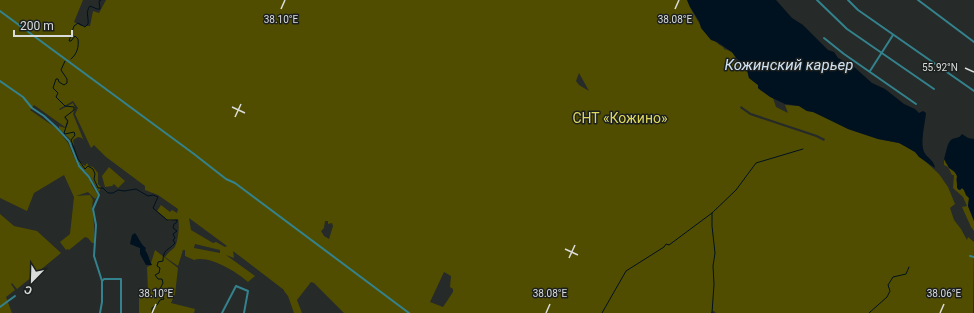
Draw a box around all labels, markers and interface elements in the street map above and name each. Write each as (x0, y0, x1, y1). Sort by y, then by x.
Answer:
scale bar (14, 12, 72, 38)
text: 38.10°E (264, 14, 299, 25)
text: 38.08°E (658, 14, 693, 25)
text: 200 m (20, 19, 54, 33)
water label: Кожинский карьер (725, 56, 853, 74)
text: 55.92°N (922, 62, 958, 73)
park label: СНТ «Кожино» (572, 110, 668, 126)
north arrow (12, 261, 52, 301)
text: С (22, 282, 34, 297)
text: 38.10°E (139, 288, 174, 299)
text: 38.08°E (533, 288, 568, 299)
text: 38.06°E (927, 288, 962, 299)

